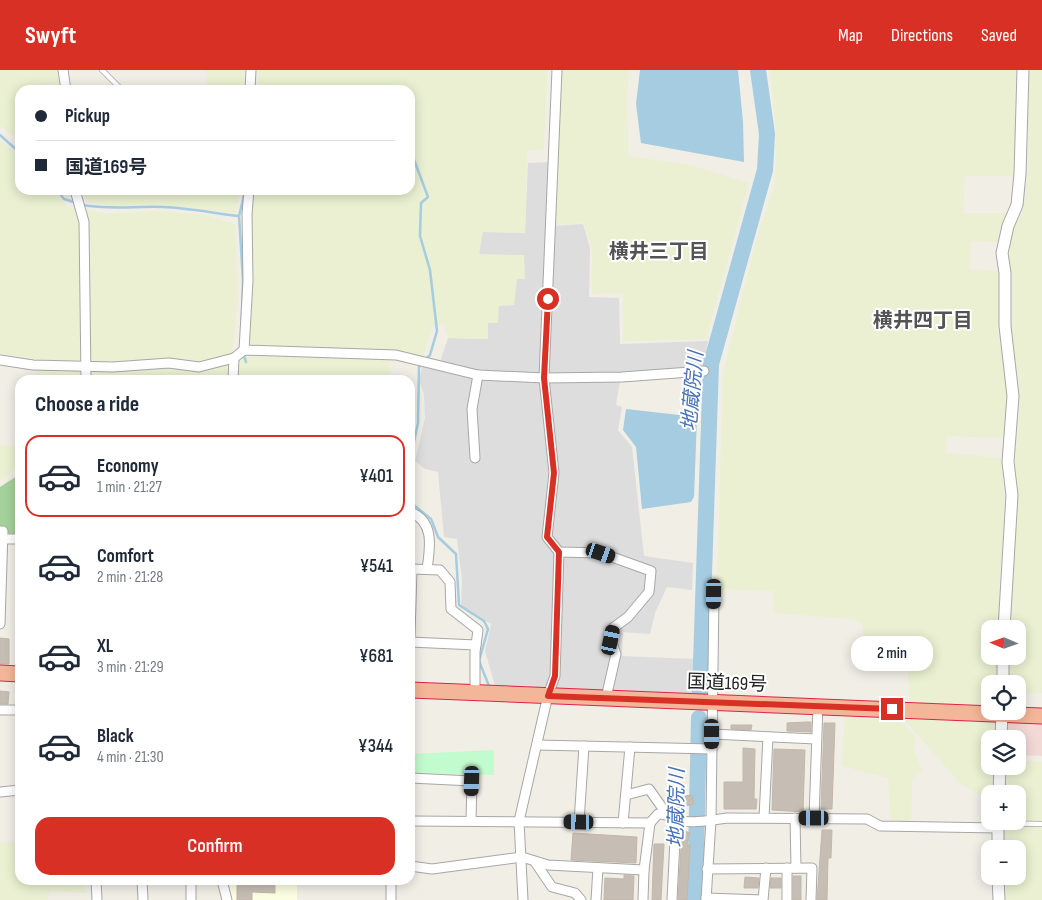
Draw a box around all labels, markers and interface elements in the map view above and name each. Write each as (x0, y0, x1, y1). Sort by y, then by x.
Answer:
text: Swyft (25, 21, 76, 50)
text: Map (838, 25, 863, 46)
text: Directions (891, 25, 953, 46)
text: Saved (981, 25, 1017, 46)
text: Pickup (65, 105, 110, 128)
text: 国道169号 (65, 156, 147, 179)
district label: 横井三丁目 (609, 240, 709, 264)
route start (537, 288, 559, 310)
district label: 横井四丁目 (873, 309, 973, 333)
water label: 地蔵院川 (678, 348, 709, 432)
text: Choose a ride (35, 391, 139, 418)
icon: car (37, 454, 82, 499)
text: Economy (97, 455, 159, 478)
text: ¥401 (359, 465, 393, 488)
text: 1 min · 21:27 (97, 478, 162, 497)
car (584, 541, 617, 565)
icon: car (37, 544, 82, 589)
text: Comfort (97, 545, 154, 568)
text: ¥541 (360, 555, 393, 578)
text: 2 min · 21:28 (97, 568, 163, 587)
car (706, 579, 721, 609)
north arrow (981, 620, 1026, 665)
map controls (981, 620, 1026, 885)
car (600, 624, 621, 656)
icon: car (37, 634, 82, 679)
text: XL (97, 635, 113, 658)
callout: 2 min (851, 636, 933, 672)
text: 2 min (877, 644, 907, 663)
text: ¥681 (359, 645, 393, 668)
text: 3 min · 21:29 (97, 658, 164, 677)
street label: 国道169号 (686, 671, 767, 696)
button: locate (981, 675, 1026, 720)
route end (881, 698, 903, 720)
car (704, 719, 719, 749)
icon: car (37, 724, 82, 769)
text: Black (97, 725, 134, 748)
button: layers (981, 730, 1026, 775)
text: ¥344 (358, 735, 393, 758)
text: 4 min · 21:30 (97, 748, 164, 767)
car (463, 766, 480, 796)
water label: 地蔵院川 (664, 766, 690, 848)
button: + (981, 785, 1026, 830)
car (799, 811, 829, 826)
car (563, 814, 594, 830)
button: Confirm (35, 817, 395, 875)
button: − (981, 840, 1026, 885)

